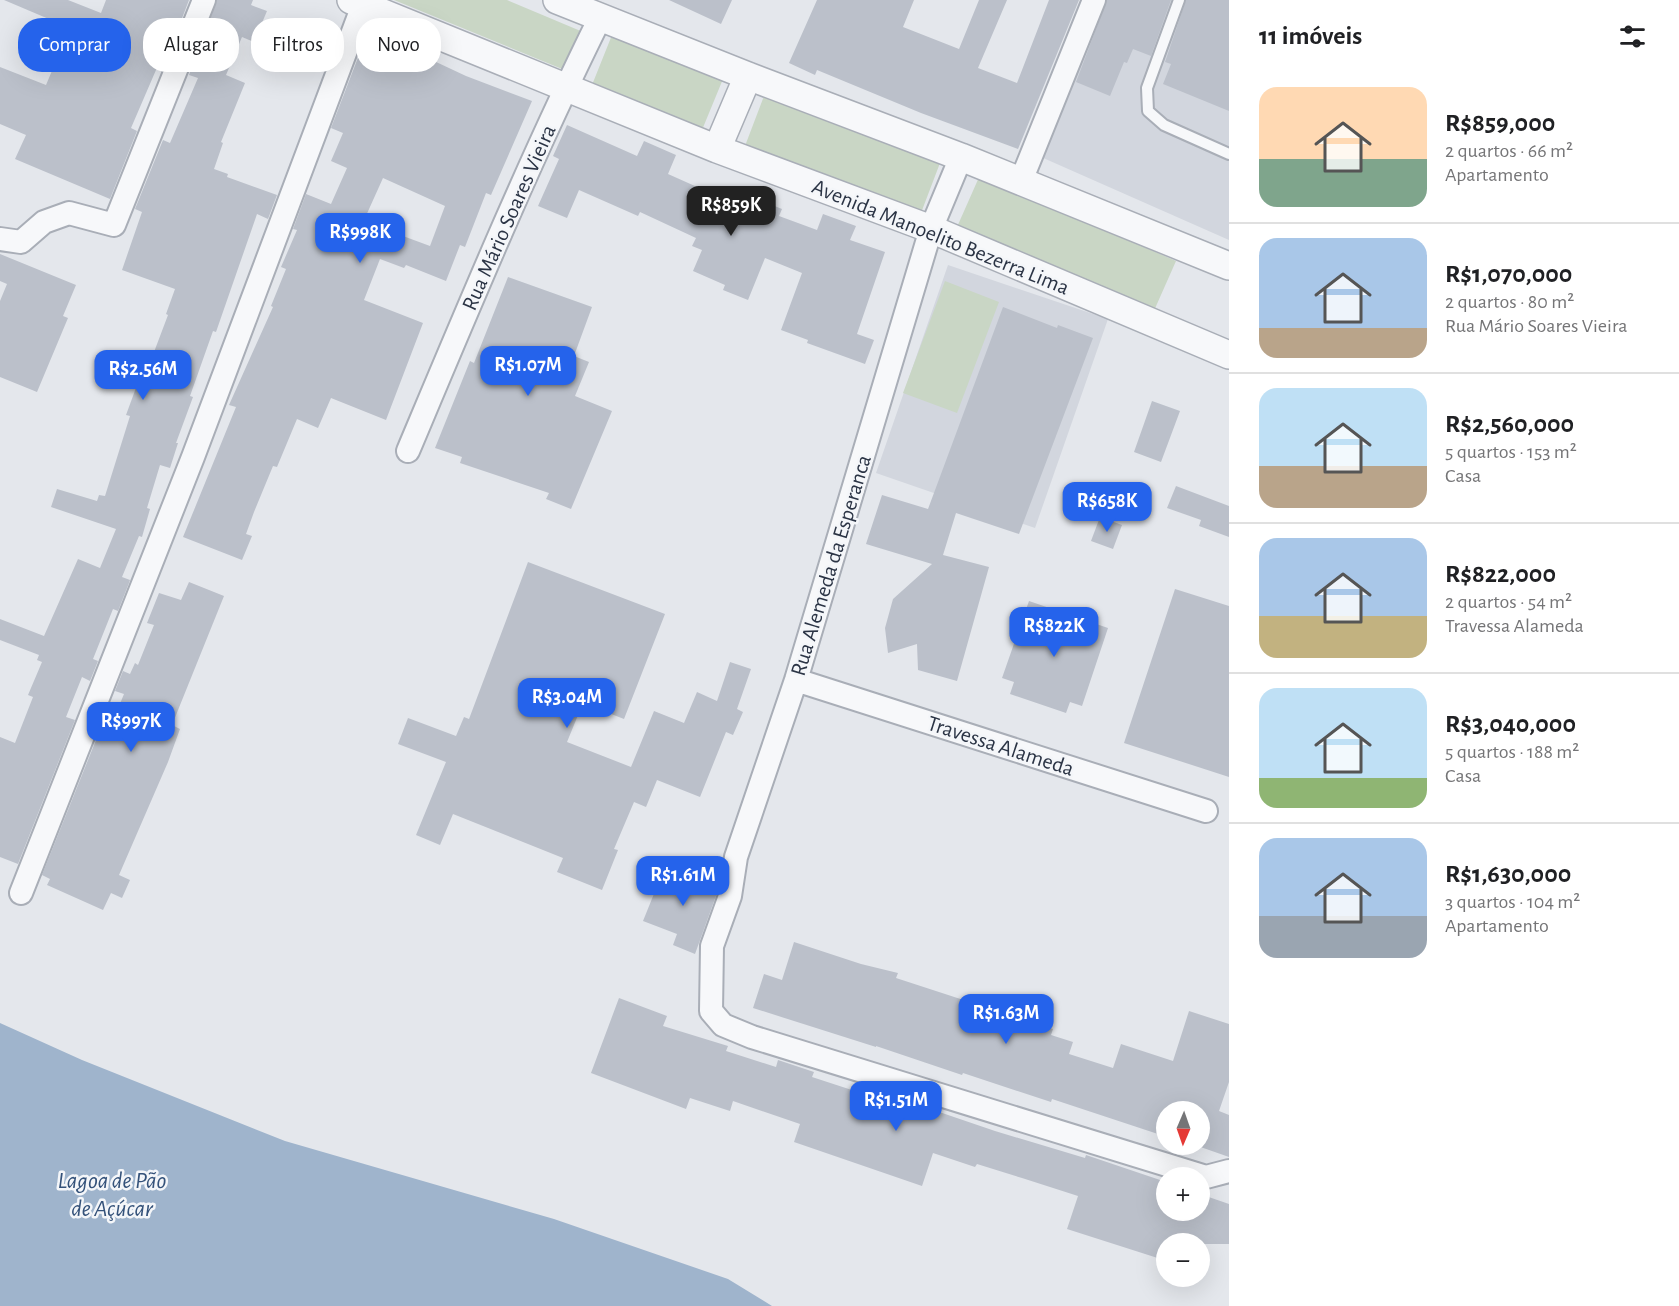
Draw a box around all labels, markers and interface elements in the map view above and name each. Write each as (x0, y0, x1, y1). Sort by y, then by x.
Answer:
chip: Comprar (18, 18, 131, 72)
chip: Alugar (143, 18, 239, 72)
chip: Filtros (251, 18, 344, 72)
chip: Novo (356, 18, 441, 72)
icon: filters (1616, 20, 1649, 53)
text: 11 imóveis (1259, 23, 1362, 49)
text: R$859,000 (1445, 110, 1555, 136)
icon: home (1307, 111, 1379, 183)
street label: Rua Mário Soares Vieira (458, 121, 560, 314)
text: 2 quartos · 66 m² (1445, 141, 1573, 161)
text: Apartamento (1445, 165, 1549, 185)
street label: Avenida Manoelito Bezerra Lima (809, 175, 1072, 299)
pin: R$859K (682, 186, 780, 237)
text: R$859K (701, 195, 761, 215)
pin: R$998K (311, 213, 409, 264)
text: R$998K (329, 222, 391, 242)
text: R$1,070,000 (1445, 261, 1572, 287)
icon: home (1307, 262, 1379, 334)
text: 2 quartos · 80 m² (1445, 292, 1574, 312)
text: Rua Mário Soares Vieira (1445, 316, 1627, 336)
pin: R$1.07M (473, 346, 583, 397)
pin: R$2.56M (88, 350, 198, 401)
text: R$1.07M (494, 355, 562, 375)
text: R$2.56M (108, 359, 178, 379)
text: R$2,560,000 (1445, 411, 1574, 437)
icon: home (1307, 412, 1379, 484)
text: 5 quartos · 153 m² (1445, 442, 1577, 462)
street label: Rua Alemeda da Esperanca (787, 452, 875, 678)
text: Casa (1445, 466, 1481, 486)
pin: R$658K (1058, 482, 1156, 533)
text: R$658K (1077, 491, 1137, 511)
text: R$822,000 (1445, 561, 1556, 587)
icon: home (1307, 562, 1379, 634)
text: 2 quartos · 54 m² (1445, 592, 1572, 612)
pin: R$822K (1005, 607, 1103, 658)
text: R$822K (1023, 616, 1085, 636)
text: Travessa Alameda (1445, 616, 1584, 636)
pin: R$3.04M (512, 678, 622, 729)
text: R$3.04M (532, 687, 602, 707)
pin: R$997K (82, 702, 180, 753)
text: R$997K (101, 711, 161, 731)
text: R$3,040,000 (1445, 711, 1576, 737)
street label: Travessa Alameda (925, 712, 1077, 780)
icon: home (1307, 712, 1379, 784)
text: 5 quartos · 188 m² (1445, 742, 1579, 762)
text: Casa (1445, 766, 1481, 786)
pin: R$1.61M (628, 856, 738, 907)
text: R$1,630,000 (1445, 861, 1571, 887)
icon: home (1307, 862, 1379, 934)
text: R$1.61M (650, 865, 716, 885)
text: 3 quartos · 104 m² (1445, 892, 1580, 912)
text: Apartamento (1445, 916, 1549, 936)
pin: R$1.63M (951, 994, 1061, 1045)
text: R$1.63M (973, 1003, 1039, 1023)
pin: R$1.51M (841, 1081, 951, 1132)
text: R$1.51M (864, 1090, 928, 1110)
north arrow (1156, 1101, 1210, 1155)
map controls (1156, 1101, 1210, 1287)
button: + (1156, 1167, 1210, 1221)
water label: Lagoa de Pão de Açúcar (58, 1169, 167, 1221)
button: − (1156, 1233, 1210, 1287)

